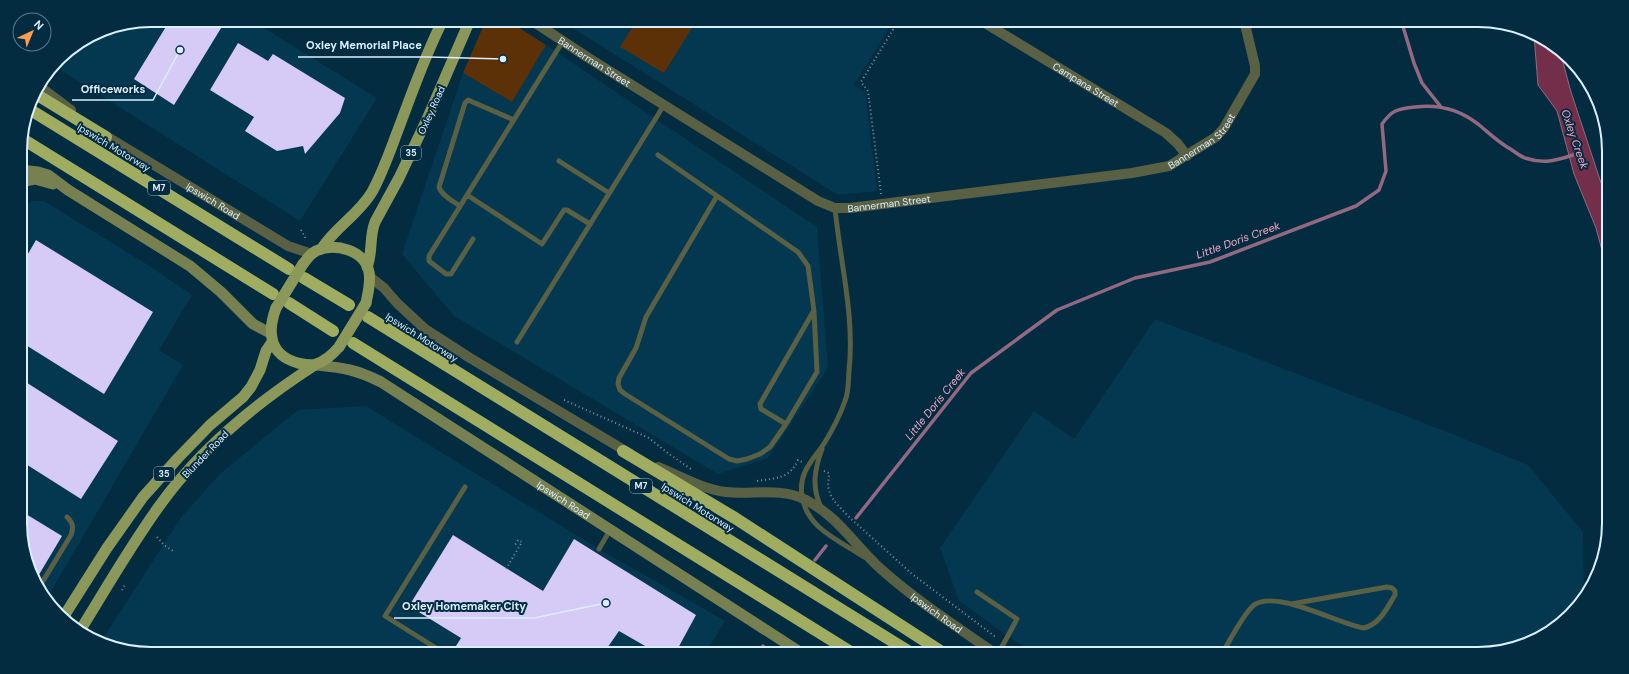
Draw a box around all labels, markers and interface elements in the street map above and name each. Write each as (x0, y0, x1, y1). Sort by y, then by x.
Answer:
north arrow (12, 12, 52, 52)
text: N (31, 17, 47, 33)
callout: Oxley Memorial Place (298, 34, 429, 57)
street label: Bannerman Street (556, 34, 633, 90)
text: Oxley Memorial Place (306, 38, 422, 52)
street label: Campana Street (1050, 60, 1121, 110)
callout: Officeworks (72, 77, 153, 100)
text: Officeworks (81, 82, 145, 96)
street label: Oxley Road (415, 84, 448, 137)
water label: Oxley Creek (1558, 108, 1592, 171)
street label: Bannerman Street (1166, 111, 1238, 172)
street label: Ipswich Motorway (75, 120, 153, 175)
road number: 35 (401, 146, 421, 160)
street label: Ipswich Road (183, 180, 242, 223)
road number: M7 (148, 181, 170, 195)
street label: Bannerman Street (847, 192, 931, 215)
water label: Little Doris Creek (1194, 218, 1282, 262)
street label: Ipswich Motorway (383, 310, 461, 365)
water label: Little Doris Creek (902, 365, 968, 443)
street label: Blunder Road (179, 428, 231, 481)
road number: 35 (154, 467, 174, 481)
street label: Ipswich Road (534, 478, 593, 522)
road number: M7 (630, 479, 652, 493)
street label: Ipswich Motorway (659, 480, 737, 535)
street label: Ipswich Road (908, 590, 965, 636)
callout: Oxley Homemaker City (394, 595, 534, 618)
text: Oxley Homemaker City (402, 599, 526, 613)

